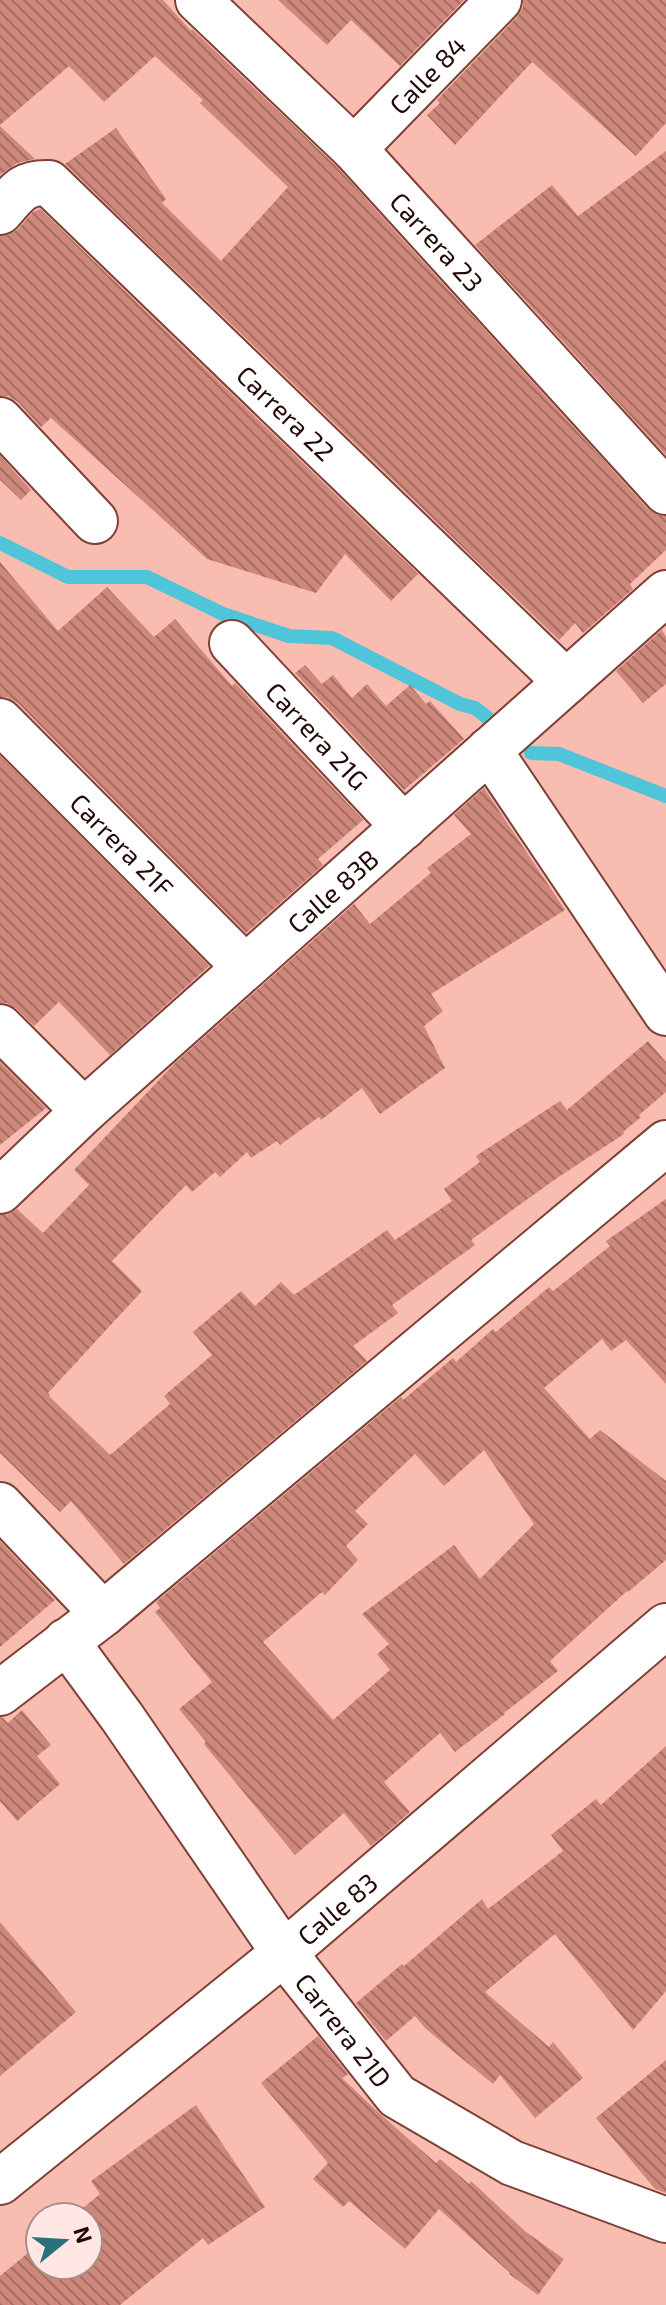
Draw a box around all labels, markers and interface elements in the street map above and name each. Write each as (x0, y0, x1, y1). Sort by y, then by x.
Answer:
street label: Calle 84 (382, 29, 471, 120)
street label: Carrera 23 (385, 185, 491, 297)
street label: Carrera 22 (231, 358, 342, 466)
street label: Carrera 21G (260, 675, 376, 795)
street label: Carrera 21F (65, 786, 181, 902)
street label: Calle 83B (280, 842, 384, 939)
street label: Calle 83 (291, 1865, 383, 1951)
street label: Carrera 21D (290, 1966, 399, 2092)
north arrow (24, 2201, 104, 2281)
text: N (69, 2223, 99, 2246)

